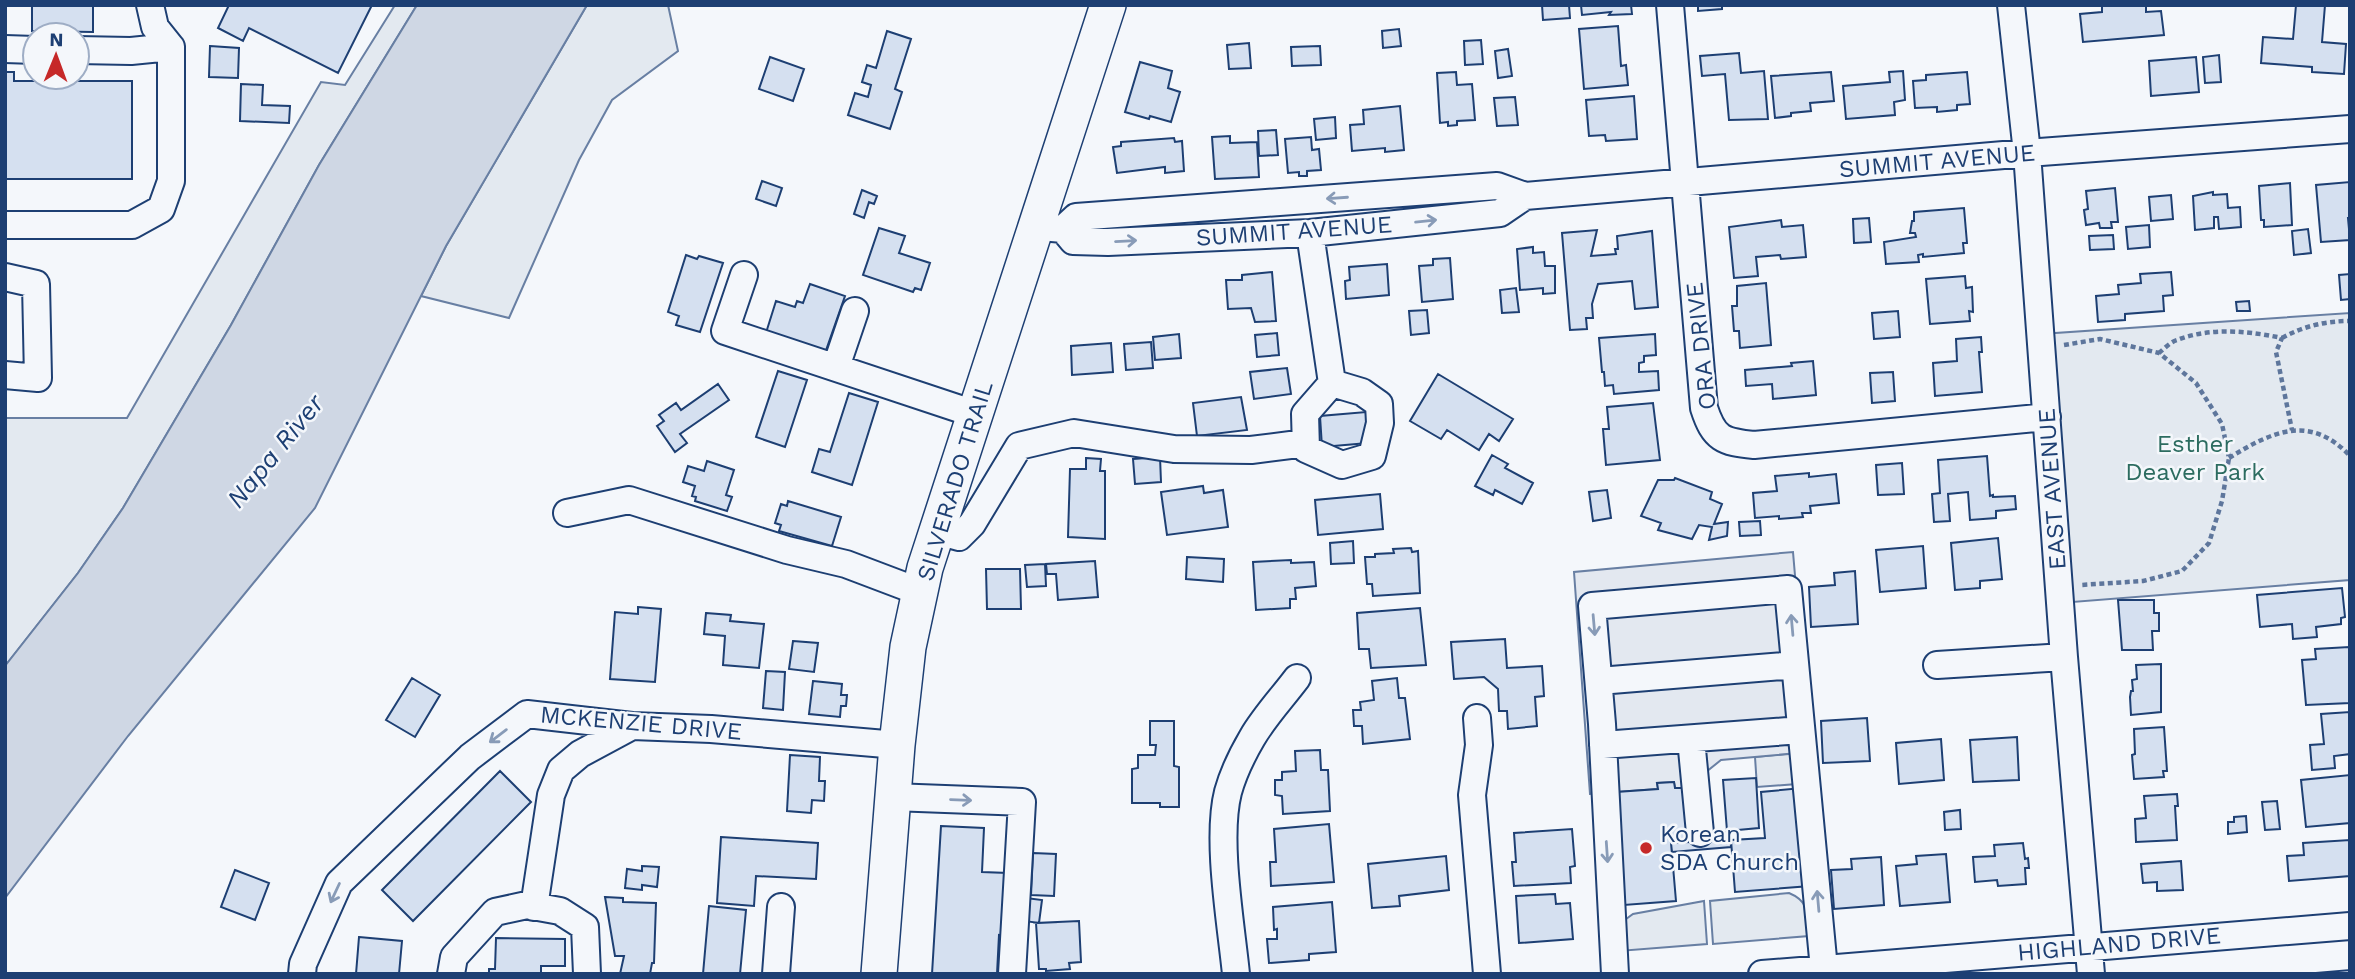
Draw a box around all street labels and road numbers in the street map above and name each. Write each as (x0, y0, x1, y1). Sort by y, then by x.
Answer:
street label: SUMMIT AVENUE (1838, 138, 2036, 184)
street label: SUMMIT AVENUE (1195, 210, 1393, 252)
street label: ORA DRIVE (1680, 281, 1722, 411)
street label: SILVERADO TRAIL (911, 378, 999, 584)
street label: EAST AVENUE (2032, 407, 2072, 571)
street label: MCKENZIE DRIVE (539, 700, 743, 746)
street label: HIGHLAND DRIVE (2016, 921, 2222, 967)

